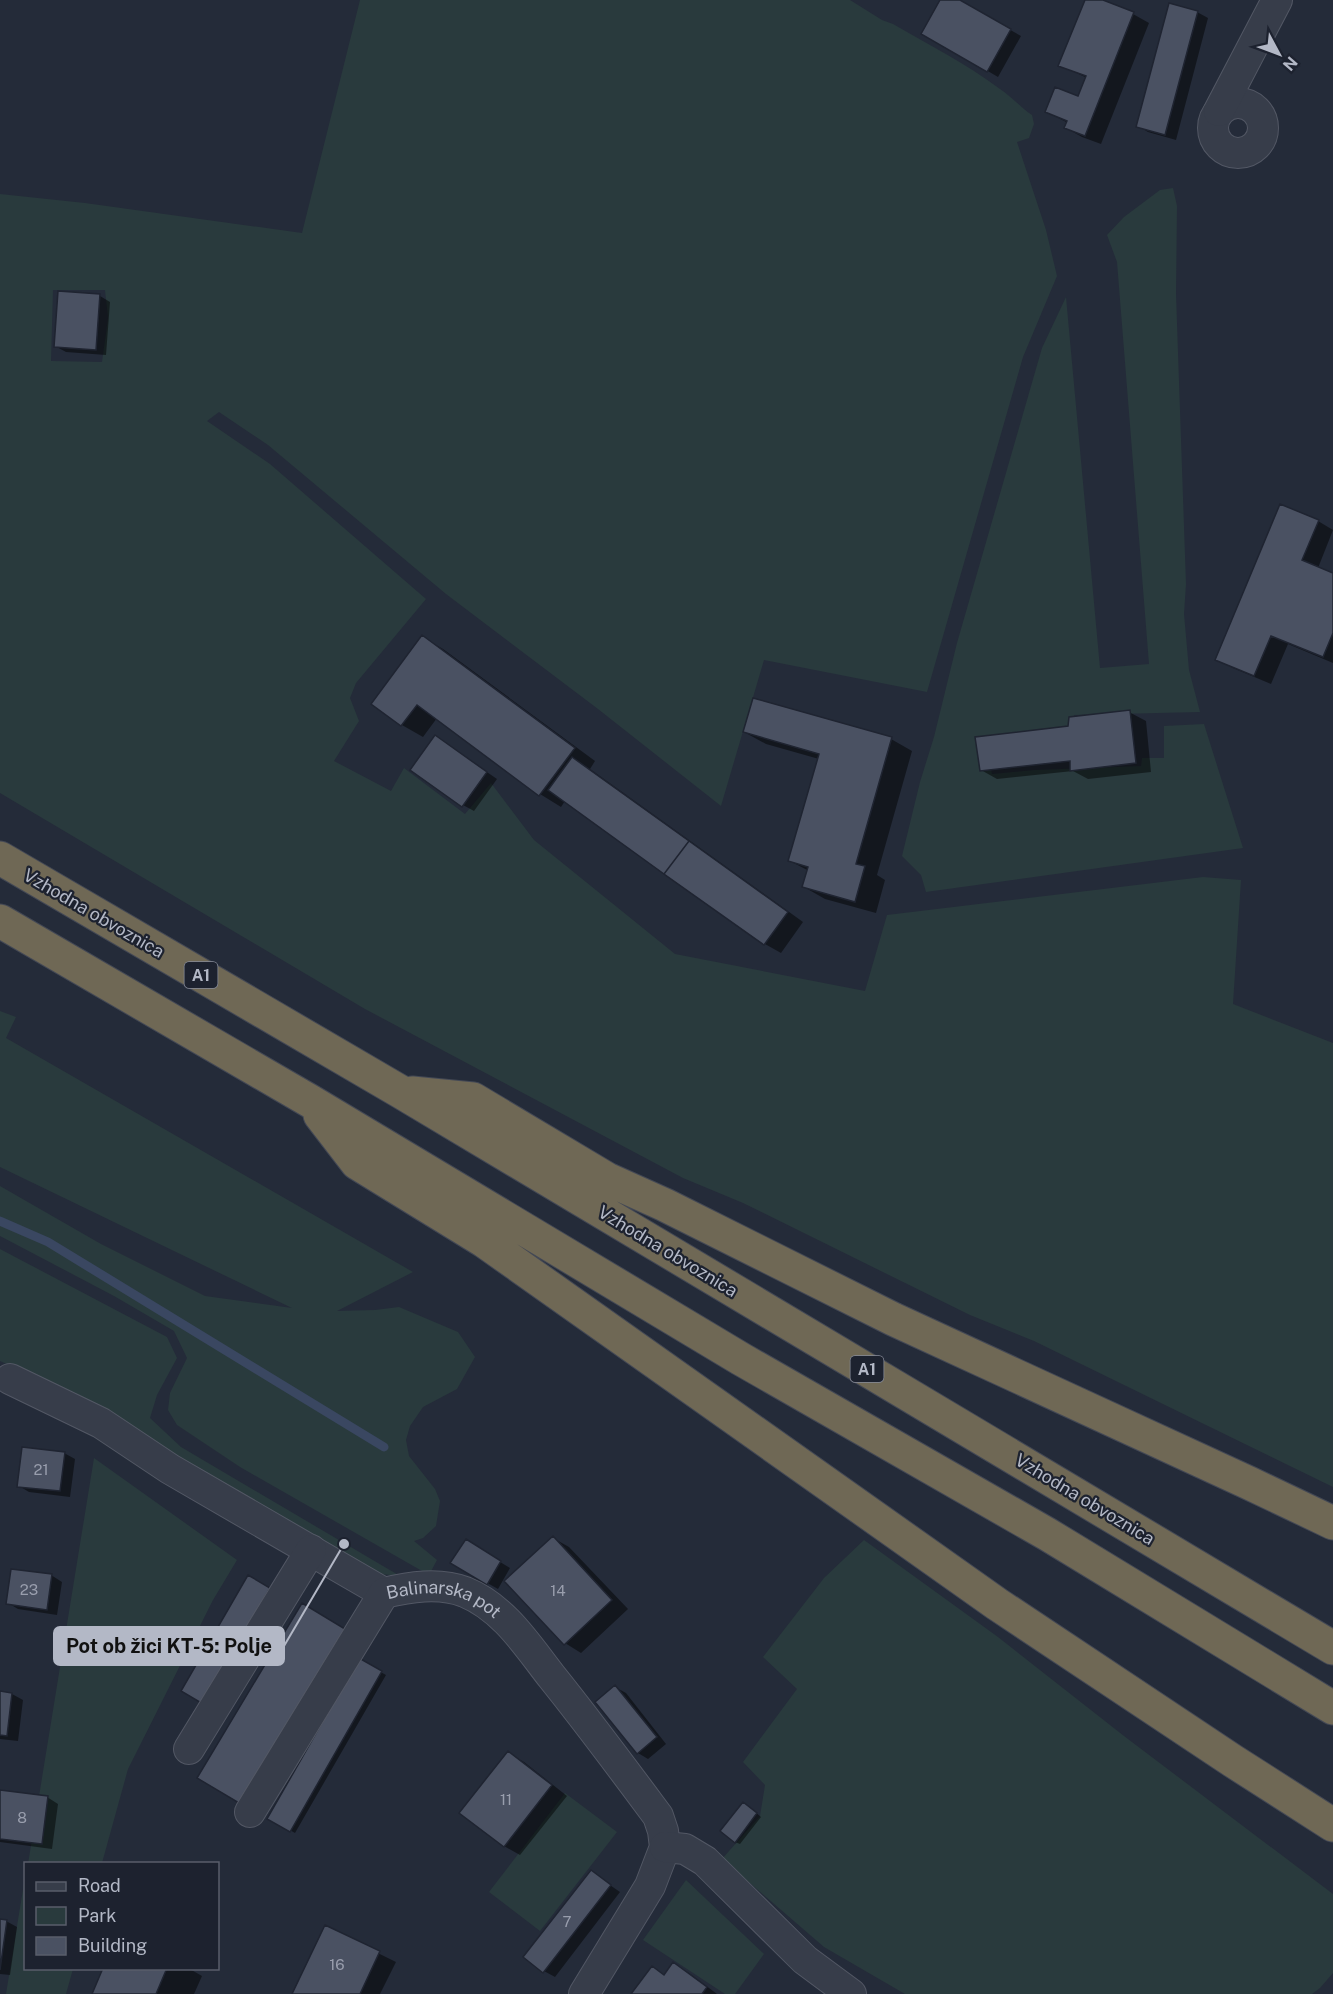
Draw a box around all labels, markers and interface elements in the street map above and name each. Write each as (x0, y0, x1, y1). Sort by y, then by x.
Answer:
north arrow (1249, 24, 1309, 84)
text: N (1279, 53, 1301, 74)
street label: Vzhodna obvoznica (20, 864, 168, 962)
road number: A1 (184, 962, 218, 988)
street label: Vzhodna obvoznica (594, 1201, 742, 1301)
road number: A1 (850, 1356, 884, 1382)
street label: Vzhodna obvoznica (1011, 1449, 1159, 1549)
house number: 21 (33, 1461, 49, 1478)
street label: Balinarska pot (384, 1576, 506, 1622)
house number: 23 (20, 1581, 38, 1598)
house number: 14 (550, 1582, 566, 1599)
callout: Pot ob žici KT-5: Polje (54, 1627, 284, 1665)
text: Pot ob žici KT-5: Polje (66, 1634, 272, 1658)
house number: 11 (500, 1791, 512, 1808)
house number: 8 (17, 1809, 27, 1826)
legend (24, 1862, 219, 1970)
text: Road (78, 1875, 121, 1896)
text: Park (78, 1905, 116, 1926)
house number: 7 (562, 1913, 572, 1930)
text: Building (78, 1935, 147, 1956)
house number: 16 (329, 1956, 345, 1973)

